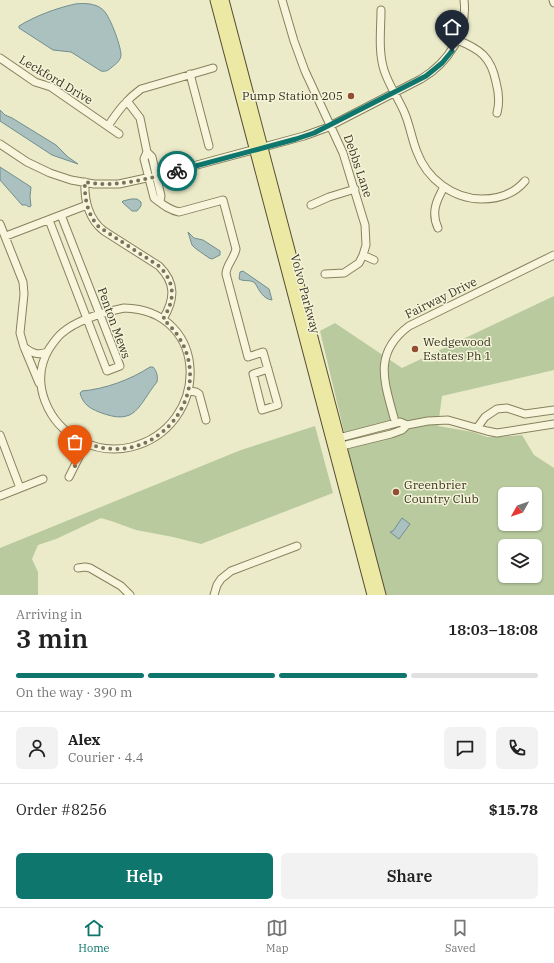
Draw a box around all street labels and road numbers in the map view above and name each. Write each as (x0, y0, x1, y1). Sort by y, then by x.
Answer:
street label: Leckford Drive (17, 52, 96, 107)
street label: Debbs Lane (341, 132, 376, 199)
street label: Volvo Parkway (288, 252, 323, 336)
street label: Fairway Drive (402, 274, 479, 321)
street label: Penton Mews (95, 285, 134, 361)

